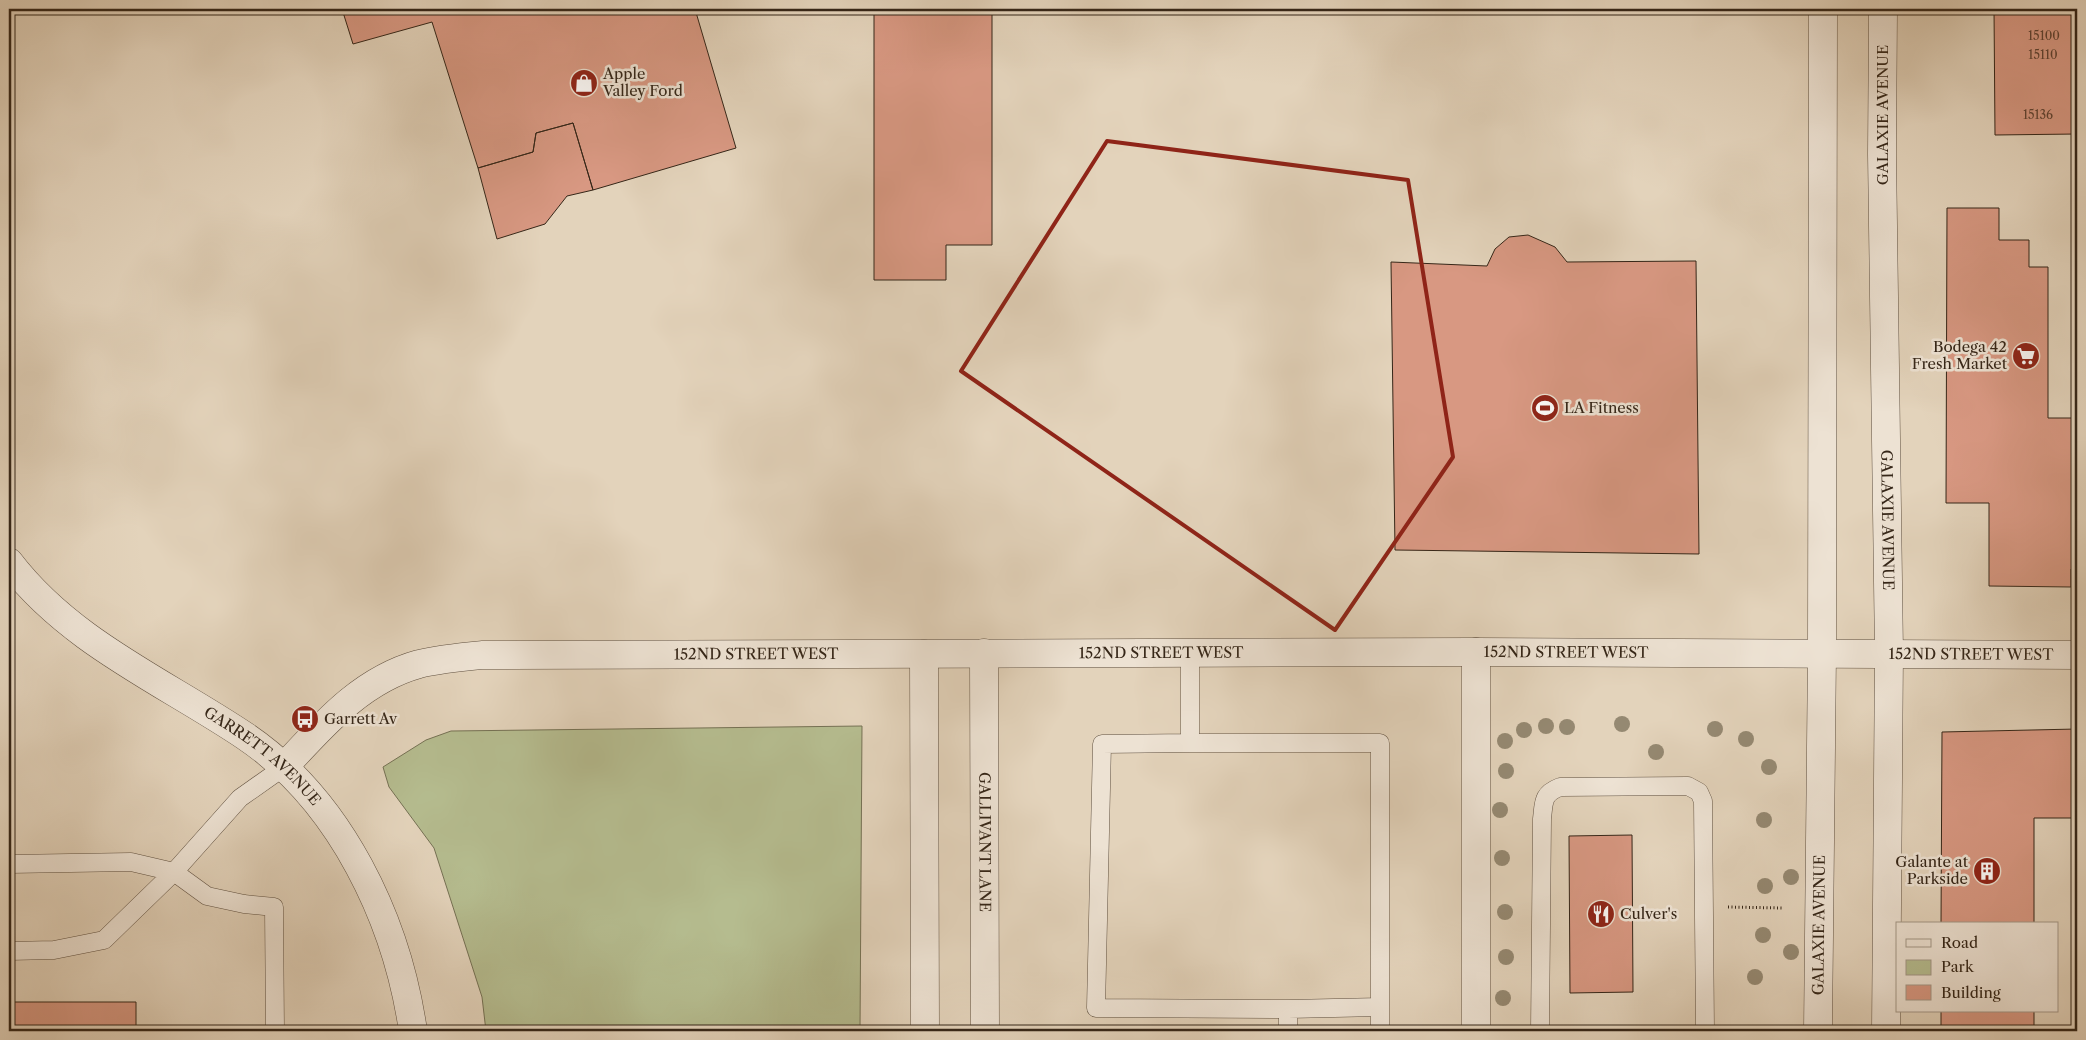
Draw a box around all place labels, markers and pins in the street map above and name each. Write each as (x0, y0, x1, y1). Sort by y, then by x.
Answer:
place label: Apple Valley Ford (602, 64, 683, 100)
shop icon: Apple Valley Ford (569, 68, 599, 98)
place label: Bodega 42 Fresh Market (1912, 337, 2008, 373)
supermarket icon: Bodega 42 Fresh Market (2011, 341, 2041, 371)
sports icon: LA Fitness (1530, 393, 1560, 423)
place label: LA Fitness (1564, 398, 1639, 417)
bus stop icon: Garrett Av (290, 704, 320, 734)
place label: Garrett Av (324, 709, 398, 728)
place label: Galante at Parkside (1895, 852, 1969, 888)
building icon: Galante at Parkside (1972, 856, 2002, 886)
restaurant icon: Culver's (1586, 899, 1616, 929)
place label: Culver's (1620, 904, 1677, 923)

